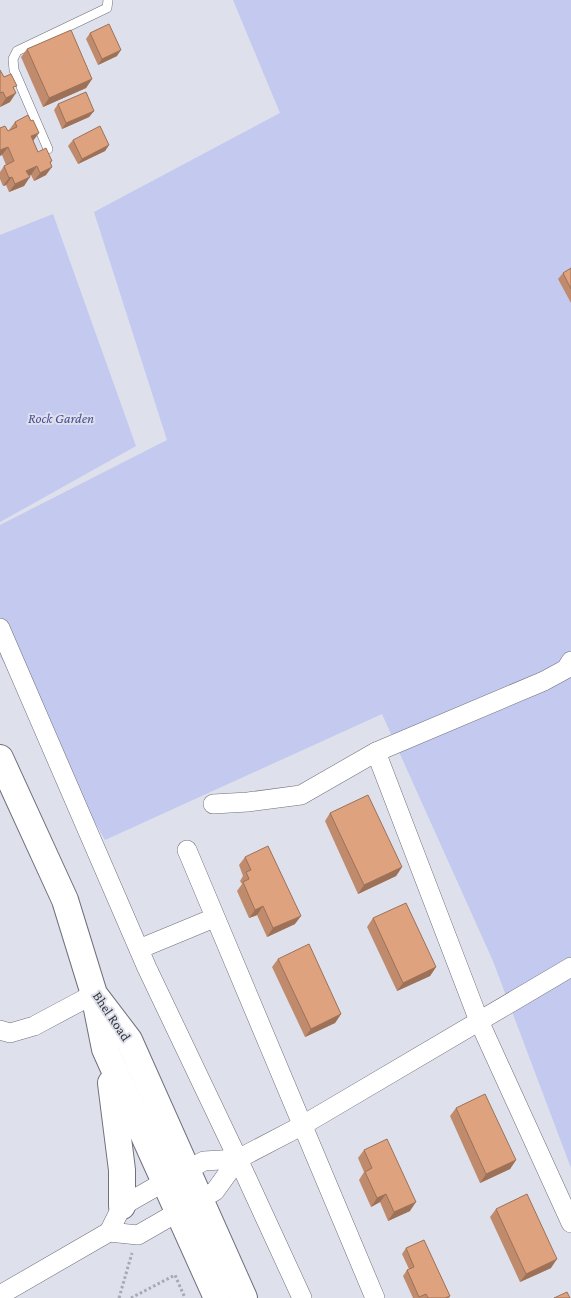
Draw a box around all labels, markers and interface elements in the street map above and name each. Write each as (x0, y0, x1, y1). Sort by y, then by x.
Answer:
park label: Rock Garden (28, 410, 94, 426)
street label: Bhel Road (90, 988, 135, 1044)

